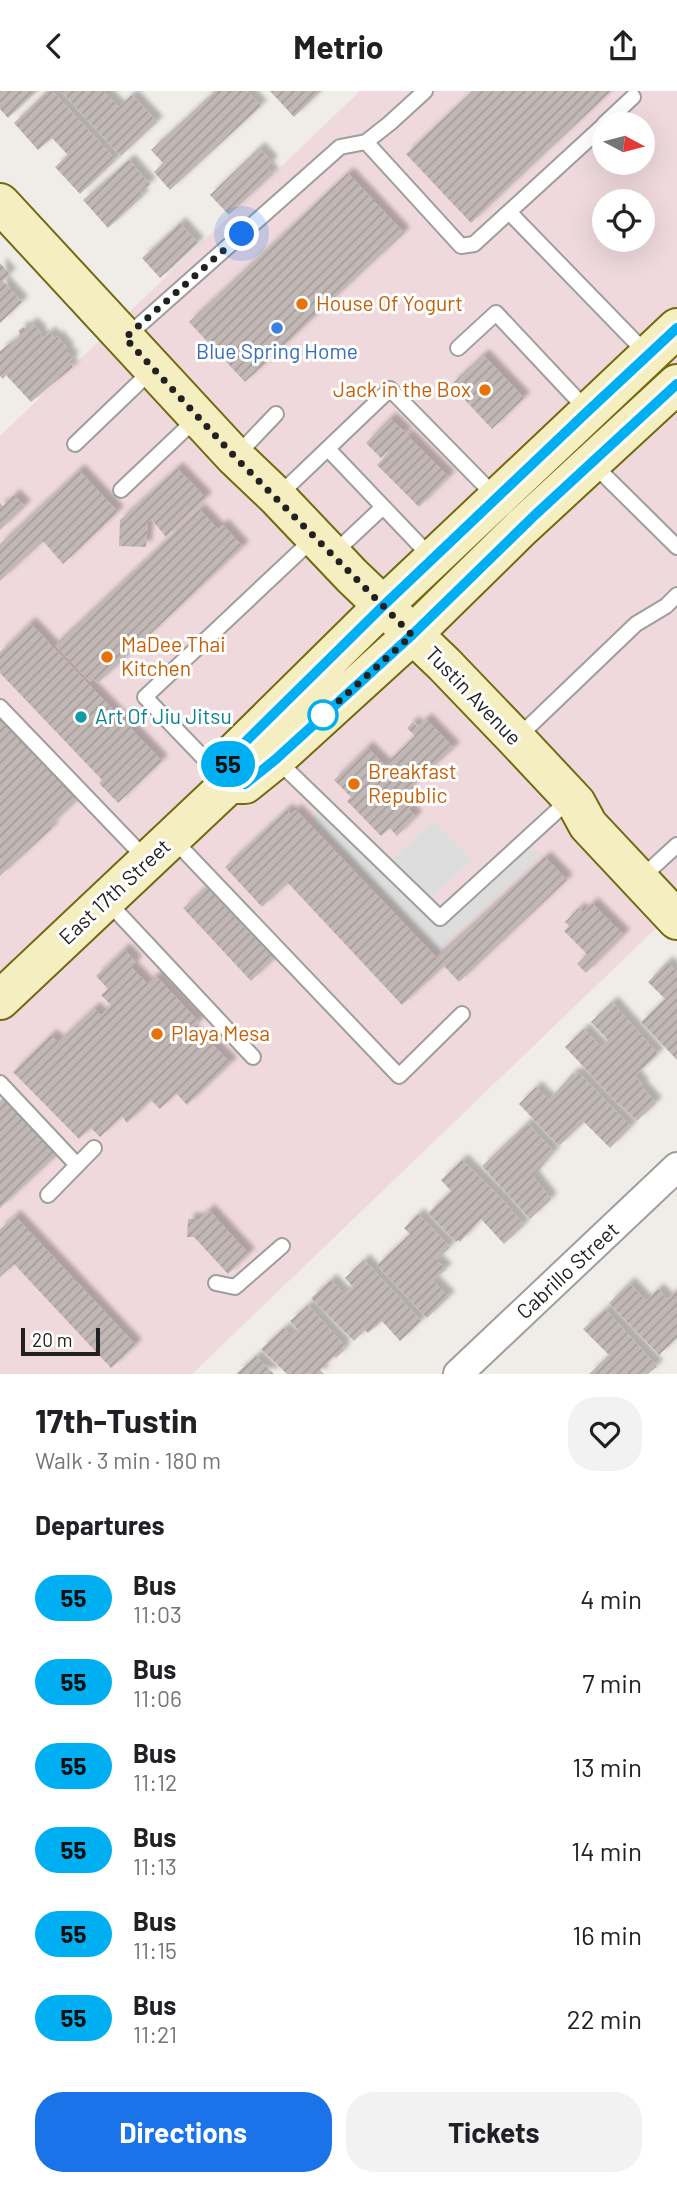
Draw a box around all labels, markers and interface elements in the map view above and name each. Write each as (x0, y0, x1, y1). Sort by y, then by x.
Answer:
icon: back (35, 27, 73, 65)
text: Metrio (293, 27, 384, 65)
icon: share (604, 27, 642, 65)
north arrow (592, 112, 654, 175)
map controls (592, 112, 655, 252)
button: locate (592, 189, 655, 252)
your location (224, 216, 259, 251)
place label: House Of Yogurt (316, 290, 463, 315)
marker: House Of Yogurt (294, 296, 310, 312)
marker: Blue Spring Home (269, 320, 285, 336)
place label: Blue Spring Home (196, 338, 358, 363)
place label: Jack in the Box (333, 376, 471, 401)
marker: Jack in the Box (477, 382, 493, 398)
place label: MaDee Thai Kitchen (121, 631, 226, 680)
street label: Tustin Avenue (421, 640, 527, 750)
marker: MaDee Thai Kitchen (99, 649, 115, 665)
unlabelled marker (308, 700, 338, 730)
place label: Art Of Jiu Jitsu (95, 703, 232, 728)
marker: Art Of Jiu Jitsu (73, 709, 89, 725)
line badge: 55 (196, 741, 260, 787)
text: 55 (215, 749, 241, 778)
place label: Breakfast Republic (368, 758, 457, 807)
marker: Breakfast Republic (346, 776, 362, 792)
street label: East 17th Street (53, 833, 175, 949)
place label: Playa Mesa (171, 1020, 270, 1045)
marker: Playa Mesa (149, 1026, 165, 1042)
street label: Cabrillo Street (511, 1216, 623, 1324)
scale bar (21, 1325, 100, 1357)
text: 20 m (32, 1328, 72, 1351)
button: heart (568, 1397, 642, 1471)
text: 17th-Tustin (35, 1400, 198, 1440)
text: Walk · 3 min · 180 m (35, 1446, 221, 1474)
text: Departures (35, 1509, 165, 1540)
text: Bus (133, 1569, 176, 1600)
text: 55 (61, 1583, 86, 1612)
text: 4 min (580, 1583, 642, 1614)
text: 11:03 (133, 1600, 182, 1628)
text: Bus (133, 1653, 176, 1684)
text: 55 (61, 1667, 86, 1696)
text: 7 min (582, 1667, 642, 1698)
text: 11:06 (133, 1684, 182, 1712)
text: Bus (133, 1737, 176, 1768)
text: 55 (61, 1751, 86, 1780)
text: 13 min (572, 1751, 642, 1782)
text: 11:12 (133, 1768, 177, 1796)
text: Bus (133, 1821, 176, 1852)
text: 55 (61, 1835, 86, 1864)
text: 14 min (571, 1835, 642, 1866)
text: 11:13 (133, 1852, 177, 1880)
text: Bus (133, 1905, 176, 1936)
text: 55 (61, 1919, 86, 1948)
text: 16 min (572, 1919, 642, 1950)
text: 11:15 (133, 1936, 177, 1964)
text: Bus (133, 1989, 176, 2020)
text: 55 (61, 2003, 86, 2032)
text: 22 min (567, 2003, 642, 2034)
text: 11:21 (133, 2020, 177, 2048)
button: Directions (35, 2092, 332, 2172)
button: Tickets (346, 2092, 642, 2172)

